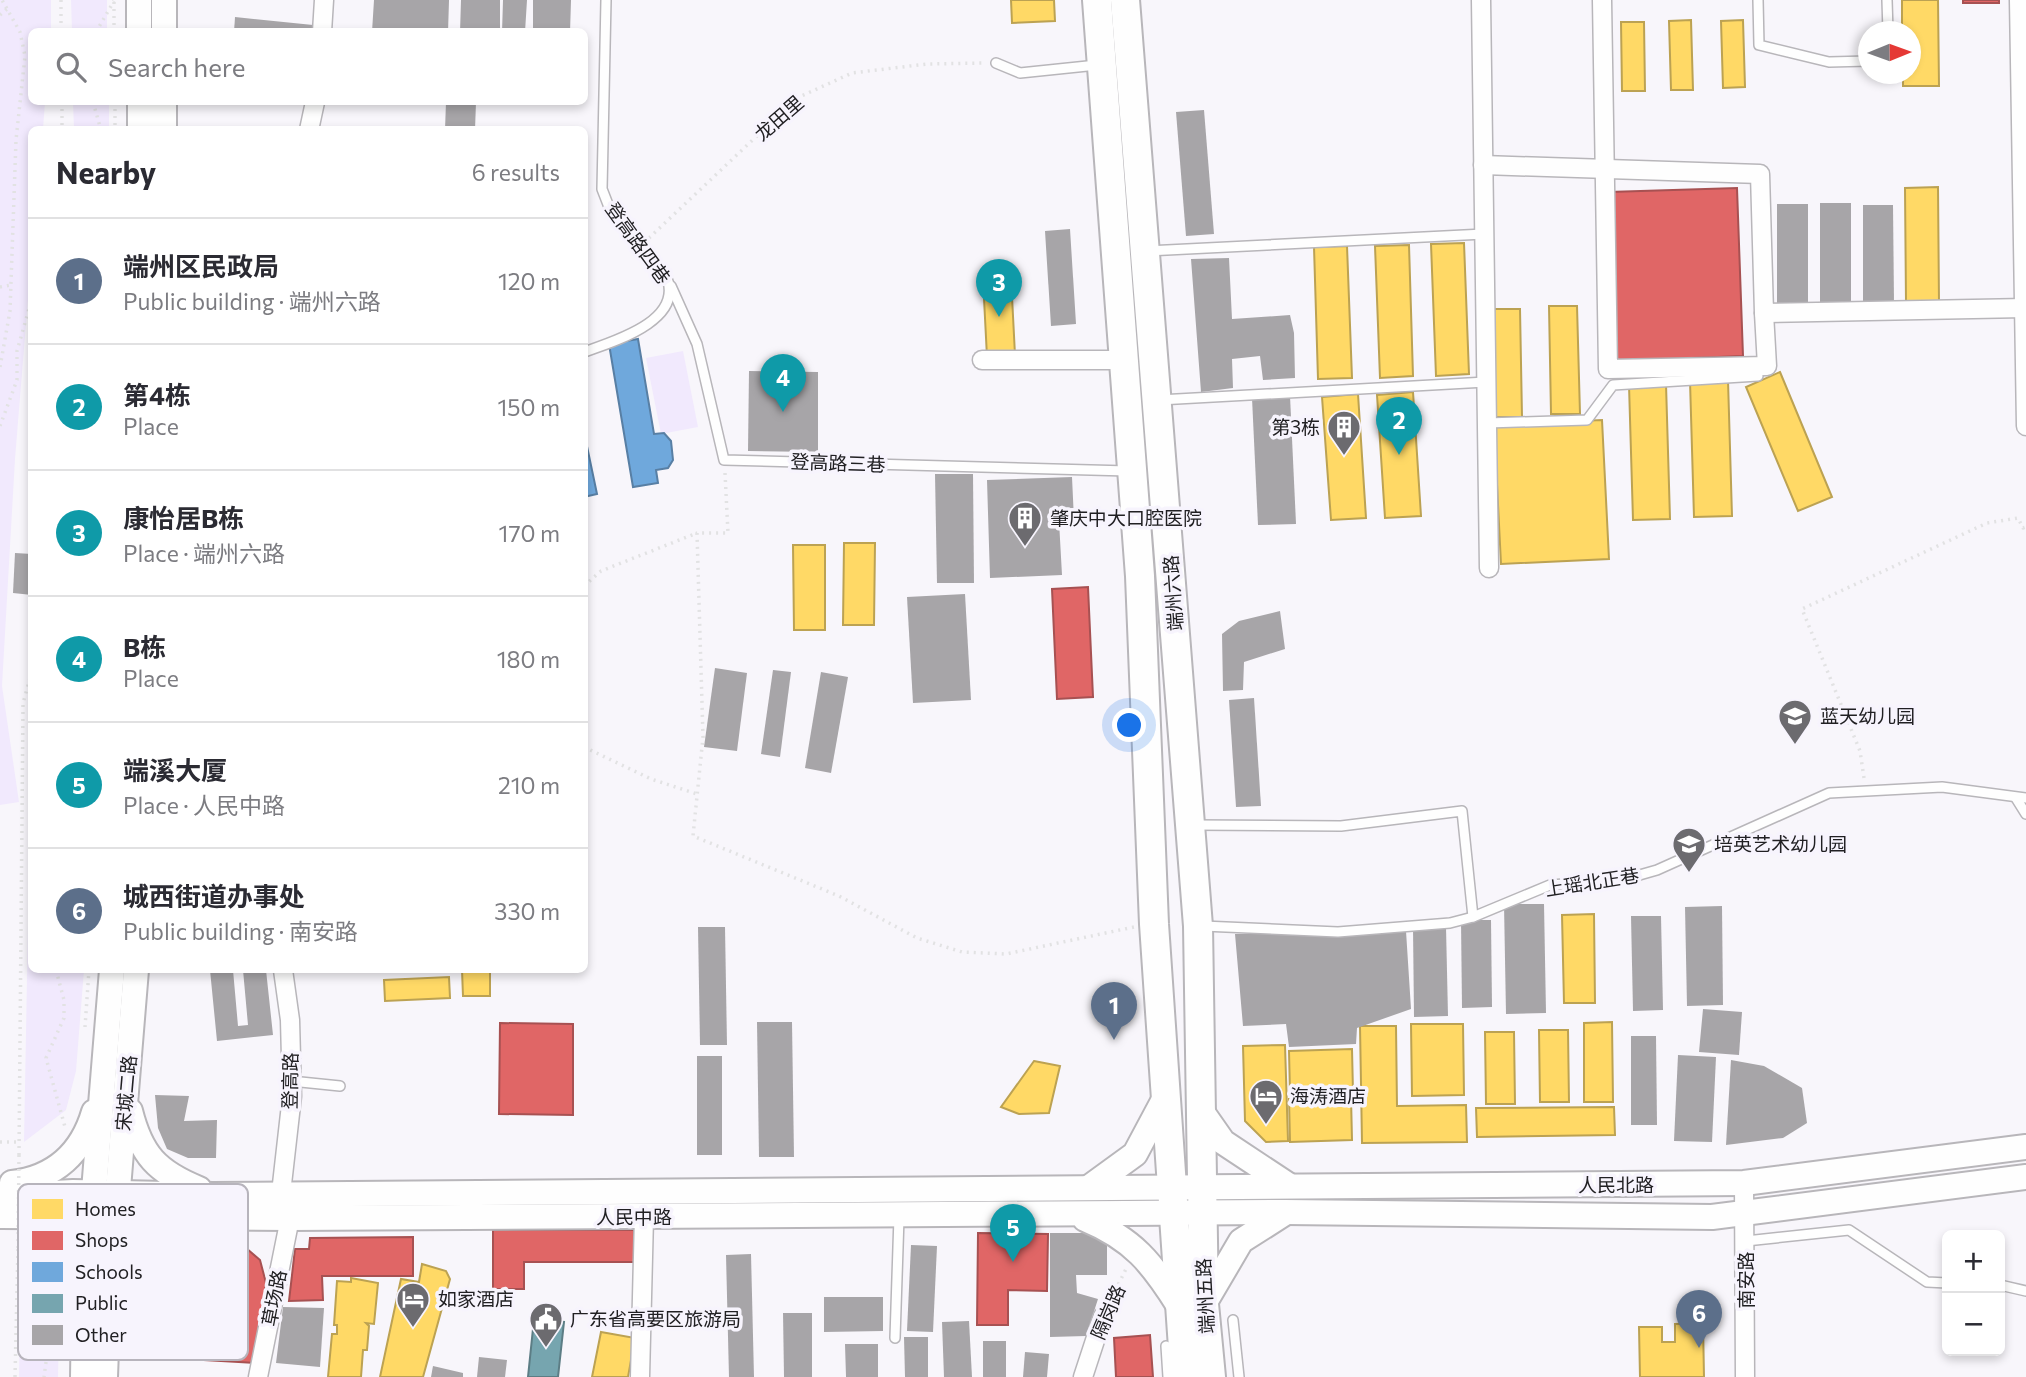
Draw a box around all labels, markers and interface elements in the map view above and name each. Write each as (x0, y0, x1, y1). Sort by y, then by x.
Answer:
north arrow (1858, 21, 1921, 84)
search box (28, 28, 588, 105)
icon: search (52, 48, 90, 86)
text: Search here (108, 51, 246, 82)
street label: 龙田里 (750, 90, 808, 145)
text: Nearby (56, 153, 156, 190)
text: 6 results (472, 158, 560, 186)
street label: 登高路四巷 (601, 198, 676, 288)
text: 端州区民政局 (123, 250, 279, 281)
pin: 3 (976, 259, 1022, 317)
text: 1 (74, 267, 84, 295)
text: 120 m (498, 267, 560, 295)
text: Public building · 端州六路 (123, 287, 381, 315)
pin: 4 (760, 354, 806, 412)
text: 第4栋 (123, 379, 191, 410)
text: 2 (72, 393, 86, 421)
text: 150 m (497, 393, 560, 421)
pin: 2 (1376, 397, 1422, 455)
building icon: 第3栋 (1325, 408, 1363, 457)
text: Place (123, 412, 179, 440)
place label: 第3栋 (1271, 415, 1320, 438)
street label: 登高路三巷 (790, 449, 886, 476)
building icon: 肇庆中大口腔医院 (1006, 499, 1044, 548)
text: 康怡居B栋 (123, 502, 244, 533)
place label: 肇庆中大口腔医院 (1050, 506, 1202, 529)
text: 3 (72, 519, 86, 547)
text: 170 m (499, 519, 560, 547)
text: Place · 端州六路 (123, 539, 285, 567)
street label: 端州六路 (1158, 554, 1187, 632)
text: B栋 (123, 631, 166, 662)
text: 4 (72, 645, 86, 673)
text: 180 m (497, 645, 560, 673)
text: Place (123, 664, 179, 692)
school or university icon: 蓝天幼儿园 (1776, 697, 1814, 746)
place label: 蓝天幼儿园 (1820, 704, 1915, 727)
your location (1112, 708, 1146, 742)
text: 端溪大厦 (123, 754, 227, 785)
text: 5 (72, 771, 86, 799)
text: 210 m (498, 771, 560, 799)
text: Place · 人民中路 (123, 791, 285, 819)
school or university icon: 培英艺术幼儿园 (1670, 825, 1708, 874)
place label: 培英艺术幼儿园 (1714, 832, 1847, 855)
street label: 上瑶北正巷 (1543, 863, 1641, 900)
text: 城西街道办事处 (123, 880, 305, 911)
text: 6 (72, 897, 86, 925)
text: 330 m (494, 897, 560, 925)
text: Public building · 南安路 (123, 917, 358, 945)
pin: 1 (1091, 982, 1137, 1040)
street label: 登高路 (278, 1052, 301, 1110)
street label: 宋城二路 (111, 1054, 140, 1132)
hotel icon: 海涛酒店 (1247, 1077, 1285, 1126)
place label: 海涛酒店 (1290, 1084, 1366, 1107)
street label: 人民北路 (1578, 1173, 1654, 1196)
legend (18, 1184, 248, 1360)
text: Homes (75, 1197, 136, 1220)
pin: 5 (990, 1204, 1036, 1262)
street label: 人民中路 (596, 1205, 672, 1228)
text: Shops (75, 1228, 128, 1251)
map controls (1942, 1230, 2005, 1356)
button: + (1942, 1230, 2005, 1293)
street label: 南安路 (1734, 1251, 1757, 1309)
street label: 端州五路 (1191, 1257, 1218, 1335)
text: Schools (75, 1260, 143, 1283)
street label: 草场路 (257, 1268, 290, 1328)
hotel icon: 如家酒店 (394, 1280, 432, 1329)
street label: 隔岗路 (1086, 1281, 1129, 1343)
place label: 如家酒店 (438, 1287, 514, 1310)
pin: 6 (1676, 1290, 1722, 1348)
text: Public (75, 1291, 128, 1314)
button: − (1942, 1293, 2005, 1356)
public building icon: 广东省高要区旅游局 (527, 1300, 565, 1349)
place label: 广东省高要区旅游局 (570, 1307, 741, 1330)
text: Other (75, 1323, 127, 1346)

